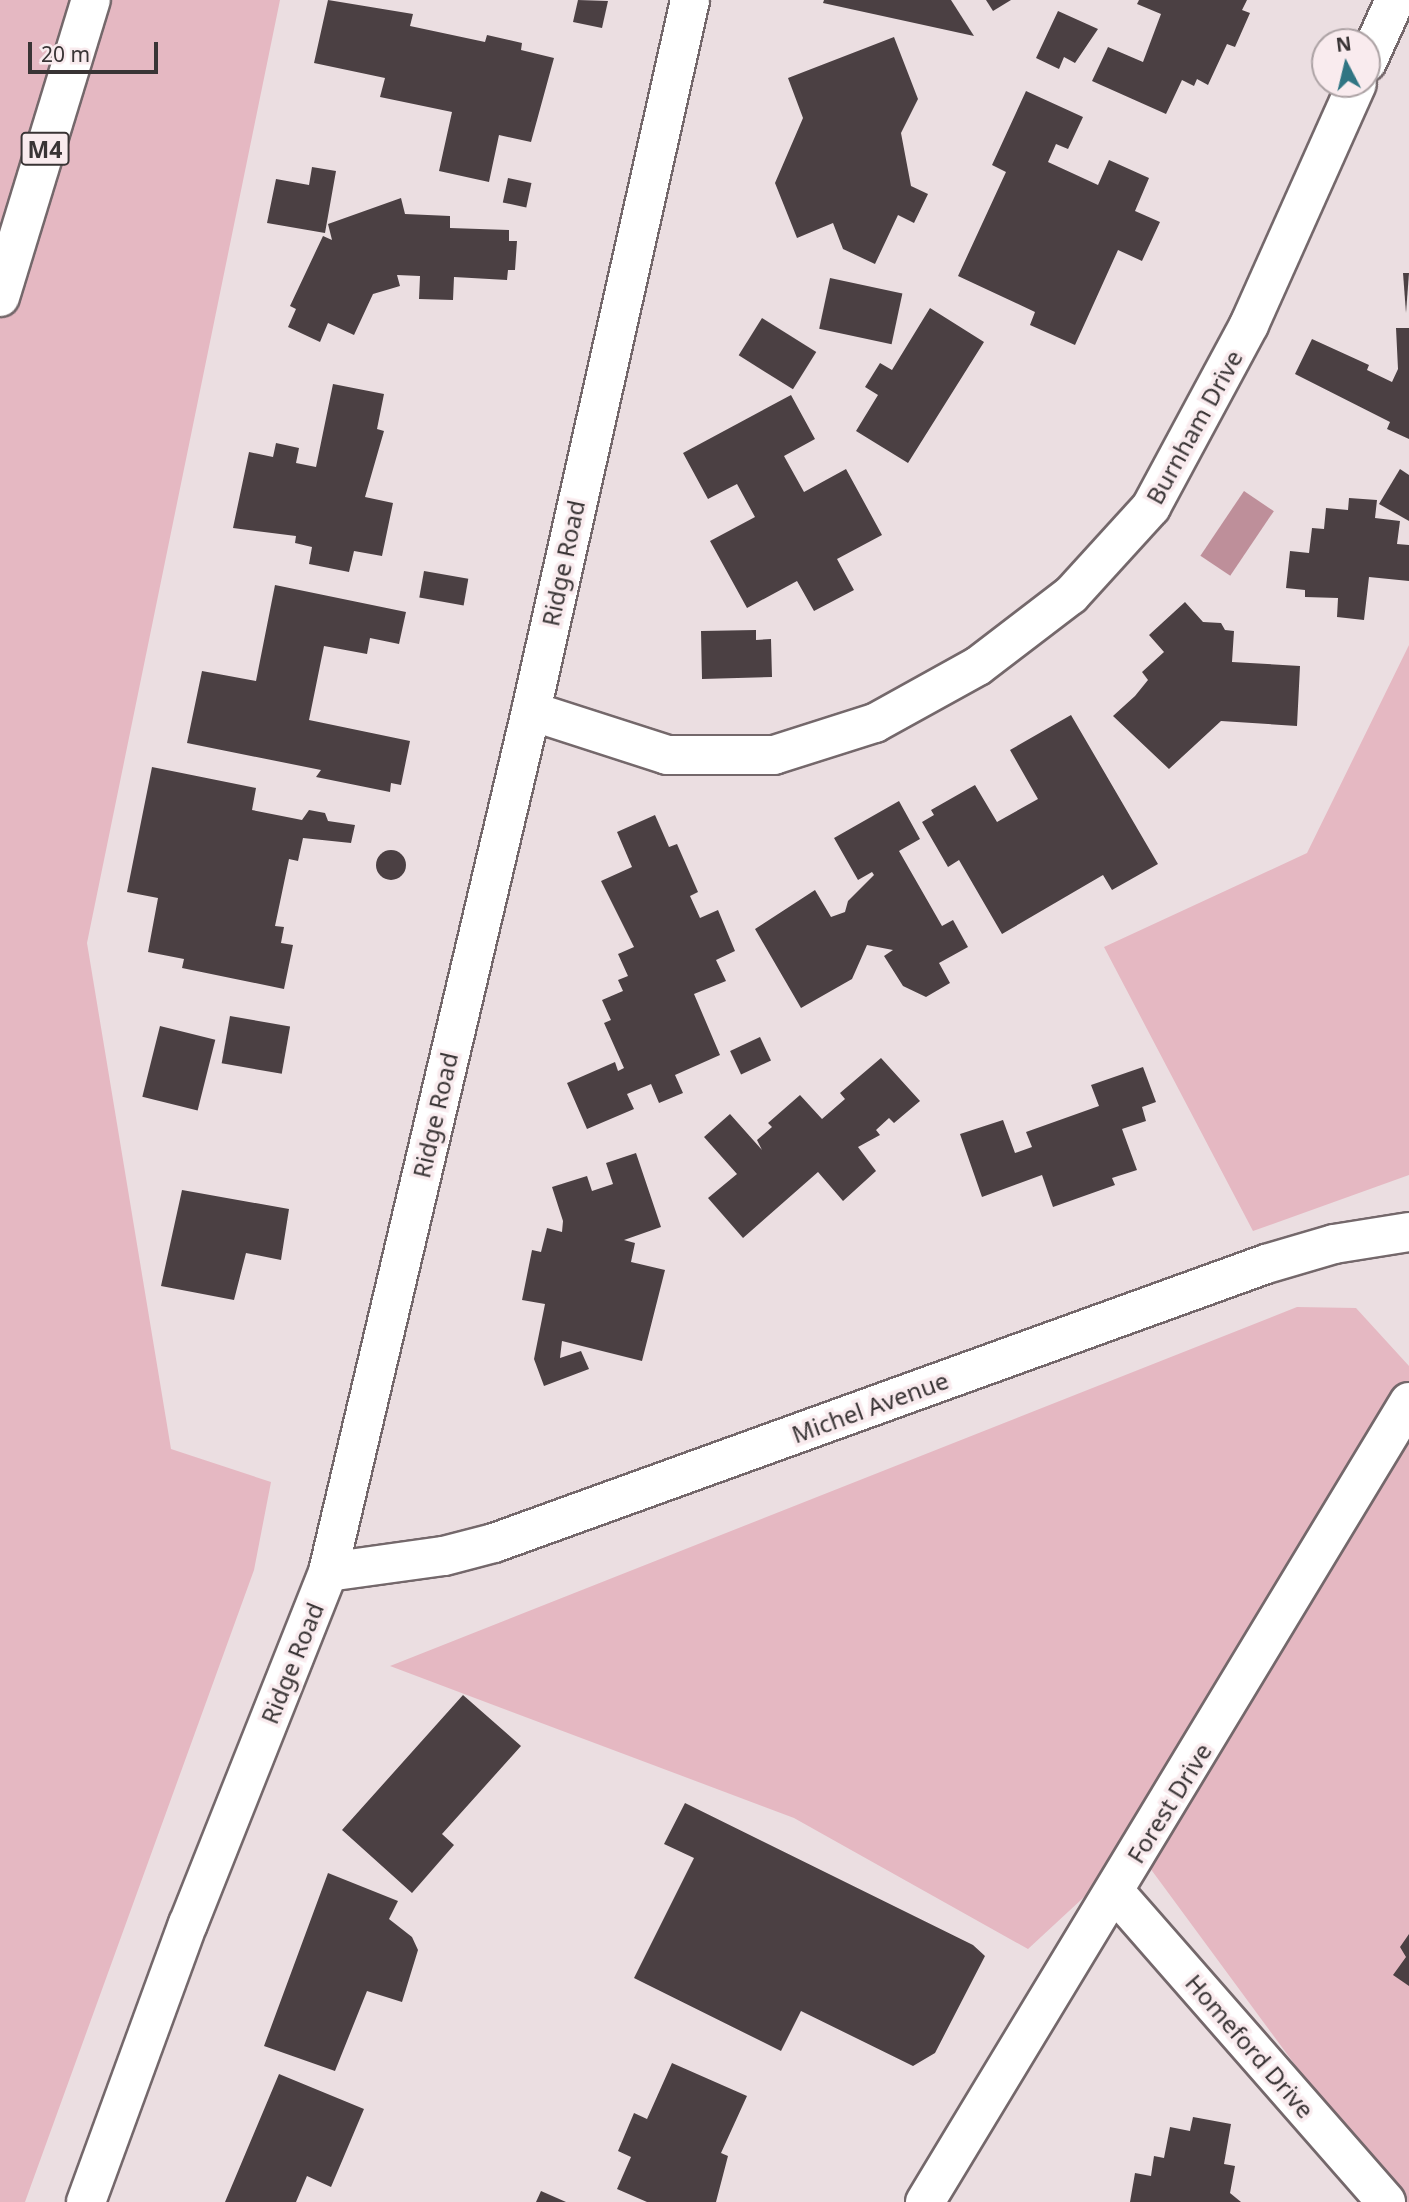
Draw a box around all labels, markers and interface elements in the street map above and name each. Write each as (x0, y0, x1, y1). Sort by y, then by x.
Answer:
scale bar (32, 28, 161, 72)
north arrow (1311, 28, 1381, 98)
text: N (1334, 30, 1353, 58)
text: 20 m (41, 40, 90, 68)
road number: M4 (20, 130, 70, 168)
street label: Burnham Drive (1140, 345, 1248, 509)
street label: Ridge Road (536, 497, 590, 629)
street label: Ridge Road (407, 1049, 463, 1181)
street label: Michel Avenue (788, 1365, 952, 1449)
street label: Ridge Road (255, 1598, 329, 1728)
street label: Forest Drive (1121, 1738, 1217, 1868)
street label: Homeford Drive (1180, 1968, 1320, 2124)

